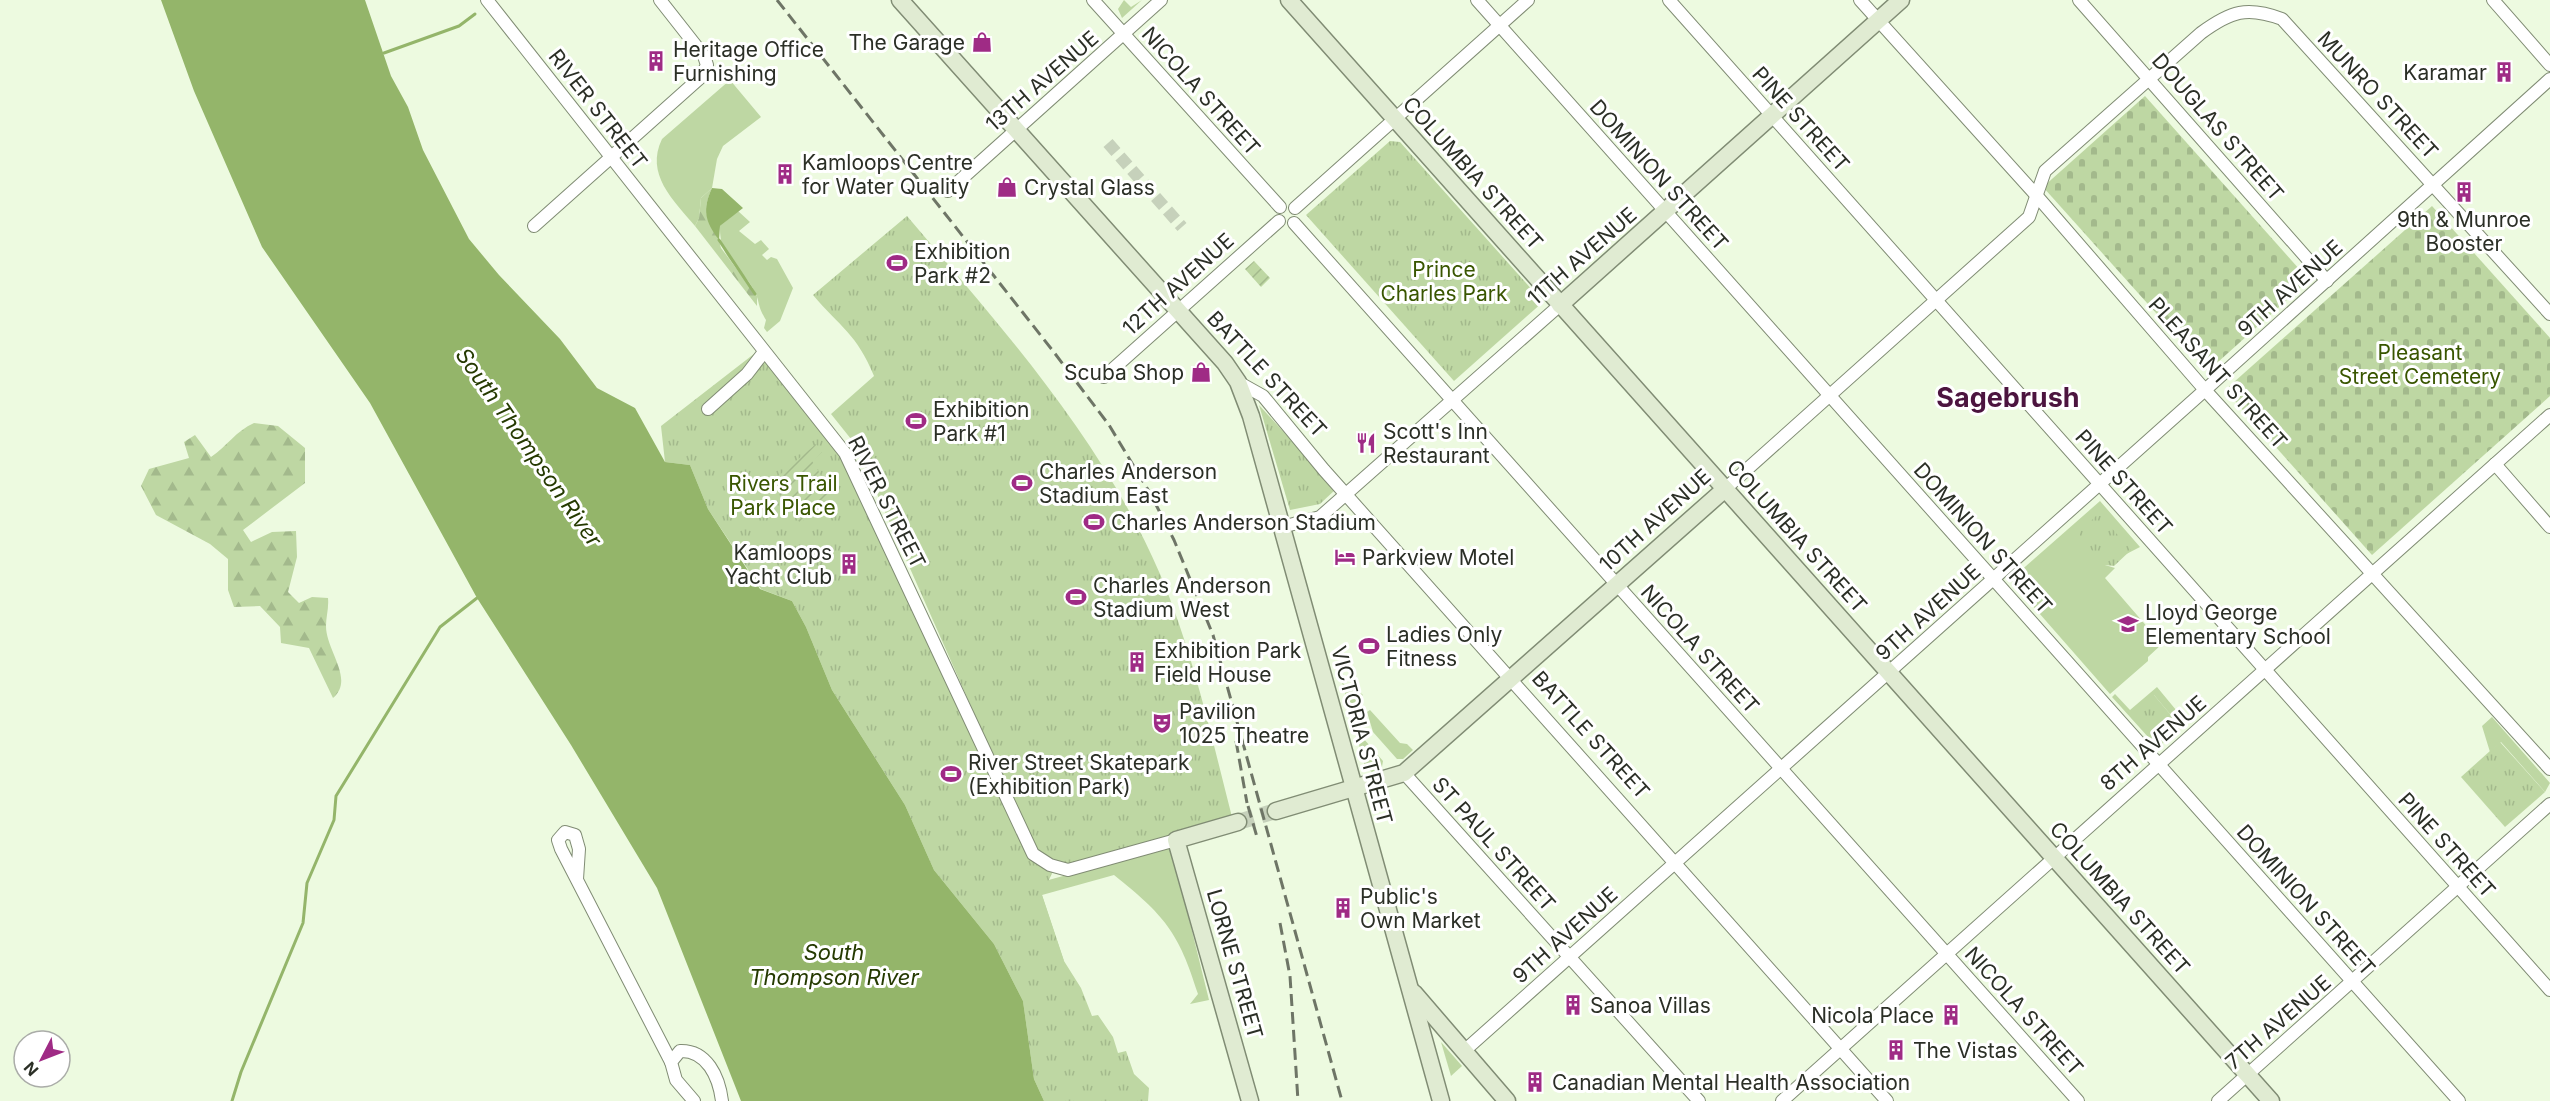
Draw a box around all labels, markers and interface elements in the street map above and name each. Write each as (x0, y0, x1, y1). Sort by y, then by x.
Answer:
street label: NICOLA STREET (1137, 22, 1265, 160)
street label: 13TH AVENUE (981, 25, 1103, 137)
street label: MUNRO STREET (2313, 26, 2443, 164)
place label: The Garage (849, 30, 965, 55)
shop icon: The Garage (970, 30, 994, 54)
place label: Heritage Office Furnishing (673, 37, 824, 86)
street label: RIVER STREET (544, 44, 652, 174)
street label: DOUGLAS STREET (2147, 48, 2289, 206)
building icon: Heritage Office Furnishing (644, 49, 668, 73)
place label: Karamar (2403, 60, 2487, 85)
building icon: Karamar (2492, 60, 2516, 84)
street label: PINE STREET (1747, 61, 1855, 177)
street label: COLUMBIA STREET (1398, 91, 1548, 255)
street label: DOMINION STREET (1585, 94, 1733, 256)
place label: Kamloops Centre for Water Quality (802, 150, 973, 199)
building icon: Kamloops Centre for Water Quality (773, 162, 797, 186)
shop icon: Crystal Glass (995, 175, 1019, 199)
place label: Crystal Glass (1024, 175, 1155, 200)
building icon: 9th & Munroe Booster (2452, 180, 2476, 204)
street label: 11TH AVENUE (1522, 202, 1642, 310)
place label: 9th & Munroe Booster (2397, 207, 2531, 256)
street label: 12TH AVENUE (1117, 228, 1239, 340)
street label: 9TH AVENUE (2232, 234, 2348, 342)
place label: Exhibition Park #2 (914, 239, 1011, 288)
sports icon: Exhibition Park #2 (885, 251, 909, 275)
park label: Prince Charles Park (1380, 257, 1508, 306)
street label: PLEASANT STREET (2143, 292, 2293, 454)
street label: BATTLE STREET (1202, 306, 1332, 442)
park label: Pleasant Street Cemetery (2339, 340, 2501, 389)
water label: South Thompson River (451, 343, 608, 552)
place label: Scuba Shop (1064, 360, 1184, 385)
shop icon: Scuba Shop (1189, 360, 1213, 384)
district label: Sagebrush (1936, 381, 2080, 414)
place label: Exhibition Park #1 (933, 397, 1030, 446)
sports icon: Exhibition Park #1 (904, 409, 928, 433)
place label: Scott's Inn Restaurant (1383, 419, 1490, 468)
street label: PINE STREET (2070, 424, 2178, 540)
restaurant icon: Scott's Inn Restaurant (1354, 431, 1378, 455)
street label: RIVER STREET (843, 432, 931, 572)
street label: COLUMBIA STREET (1722, 454, 1872, 618)
street label: DOMINION STREET (1909, 457, 2057, 619)
place label: Charles Anderson Stadium East (1039, 459, 1217, 508)
street label: 10TH AVENUE (1594, 464, 1716, 576)
park label: Rivers Trail Park Place (728, 471, 838, 520)
sports icon: Charles Anderson Stadium East (1010, 471, 1034, 495)
sports icon: Charles Anderson Stadium (1082, 510, 1106, 534)
place label: Charles Anderson Stadium (1111, 510, 1376, 535)
place label: Kamloops Yacht Club (725, 540, 832, 589)
hotel icon: Parkview Motel (1333, 545, 1357, 569)
place label: Parkview Motel (1362, 545, 1514, 570)
building icon: Kamloops Yacht Club (837, 552, 861, 576)
street label: 9TH AVENUE (1870, 558, 1986, 666)
place label: Charles Anderson Stadium West (1093, 573, 1271, 622)
street label: NICOLA STREET (1636, 580, 1764, 718)
sports icon: Charles Anderson Stadium West (1064, 585, 1088, 609)
place label: Lloyd George Elementary School (2145, 600, 2331, 649)
school or university icon: Lloyd George Elementary School (2116, 612, 2140, 636)
place label: Ladies Only Fitness (1386, 622, 1502, 671)
sports icon: Ladies Only Fitness (1357, 634, 1381, 658)
place label: Exhibition Park Field House (1154, 638, 1302, 687)
street label: VICTORIA STREET (1326, 643, 1398, 827)
building icon: Exhibition Park Field House (1125, 650, 1149, 674)
street label: BATTLE STREET (1527, 666, 1655, 804)
street label: 8TH AVENUE (2095, 690, 2211, 796)
place label: Pavilion 1025 Theatre (1179, 699, 1309, 748)
theatre icon: Pavilion 1025 Theatre (1150, 711, 1174, 735)
place label: River Street Skatepark (Exhibition Park) (968, 750, 1190, 799)
sports icon: River Street Skatepark (Exhibition Park) (939, 762, 963, 786)
street label: ST PAUL STREET (1427, 772, 1561, 916)
street label: PINE STREET (2393, 787, 2501, 903)
street label: COLUMBIA STREET (2045, 816, 2195, 980)
street label: DOMINION STREET (2232, 819, 2380, 981)
street label: 9TH AVENUE (1507, 881, 1623, 989)
place label: Public's Own Market (1360, 884, 1481, 933)
street label: LORNE STREET (1202, 886, 1268, 1042)
building icon: Public's Own Market (1331, 896, 1355, 920)
water label: South Thompson River (749, 939, 919, 990)
street label: NICOLA STREET (1960, 942, 2088, 1080)
street label: 7TH AVENUE (2220, 970, 2336, 1074)
building icon: Sanoa Villas (1561, 993, 1585, 1017)
place label: Sanoa Villas (1590, 993, 1711, 1018)
place label: Nicola Place (1811, 1003, 1934, 1028)
building icon: Nicola Place (1939, 1003, 1963, 1027)
north arrow (12, 1029, 72, 1089)
building icon: The Vistas (1884, 1038, 1908, 1062)
place label: The Vistas (1913, 1038, 2018, 1063)
text: N (19, 1058, 42, 1080)
building icon: Canadian Mental Health Association (1523, 1070, 1547, 1094)
place label: Canadian Mental Health Association (1552, 1070, 1910, 1095)

